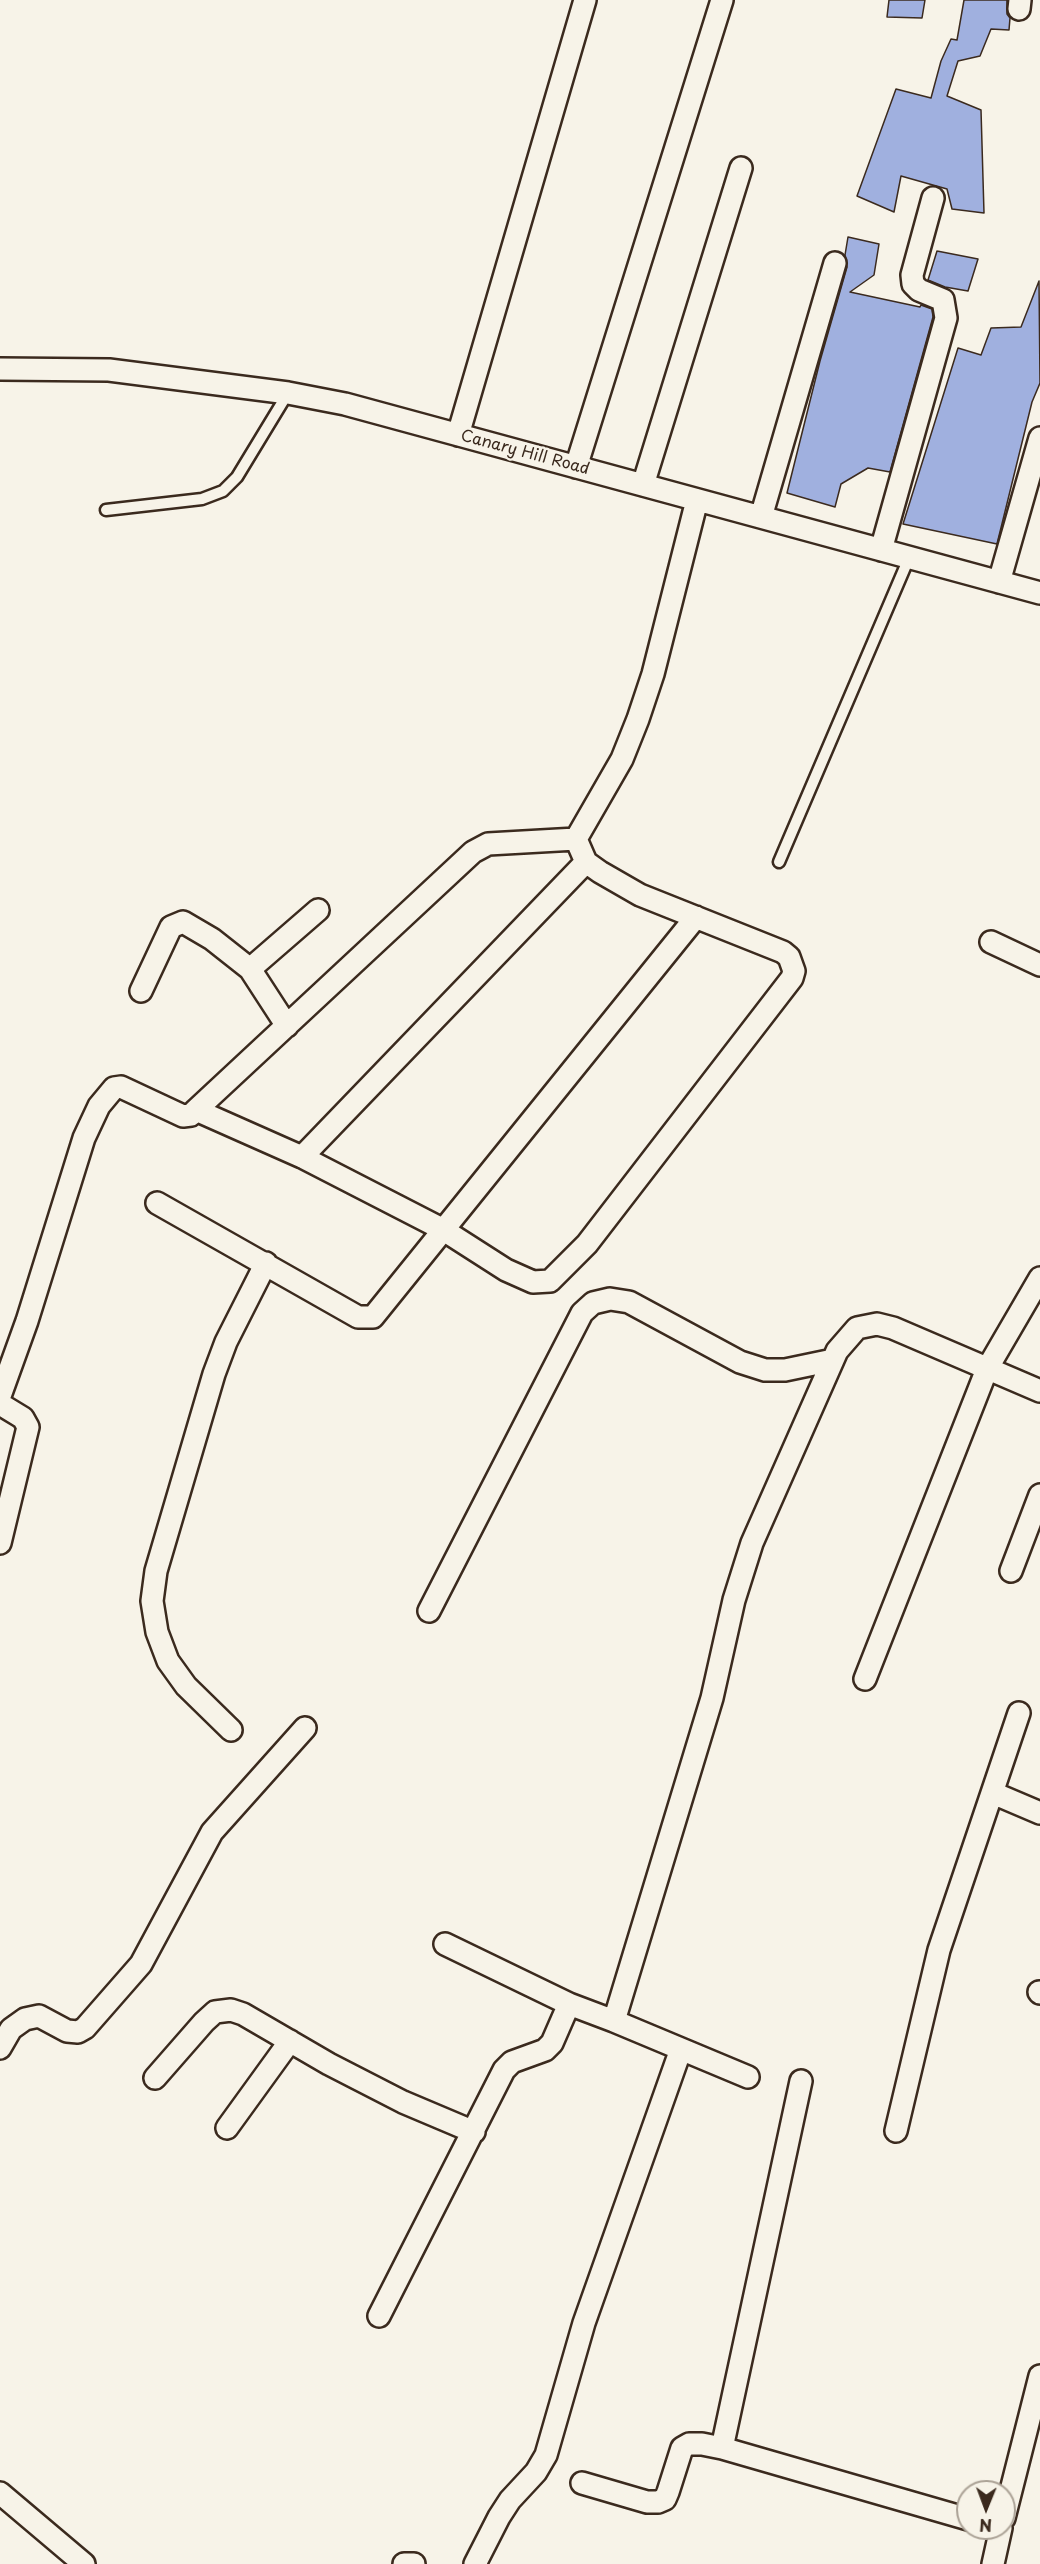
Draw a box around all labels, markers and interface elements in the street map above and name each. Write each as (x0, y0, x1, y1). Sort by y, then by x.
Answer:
street label: Canary Hill Road (459, 427, 591, 479)
north arrow (956, 2480, 1016, 2540)
text: N (979, 2514, 992, 2538)

